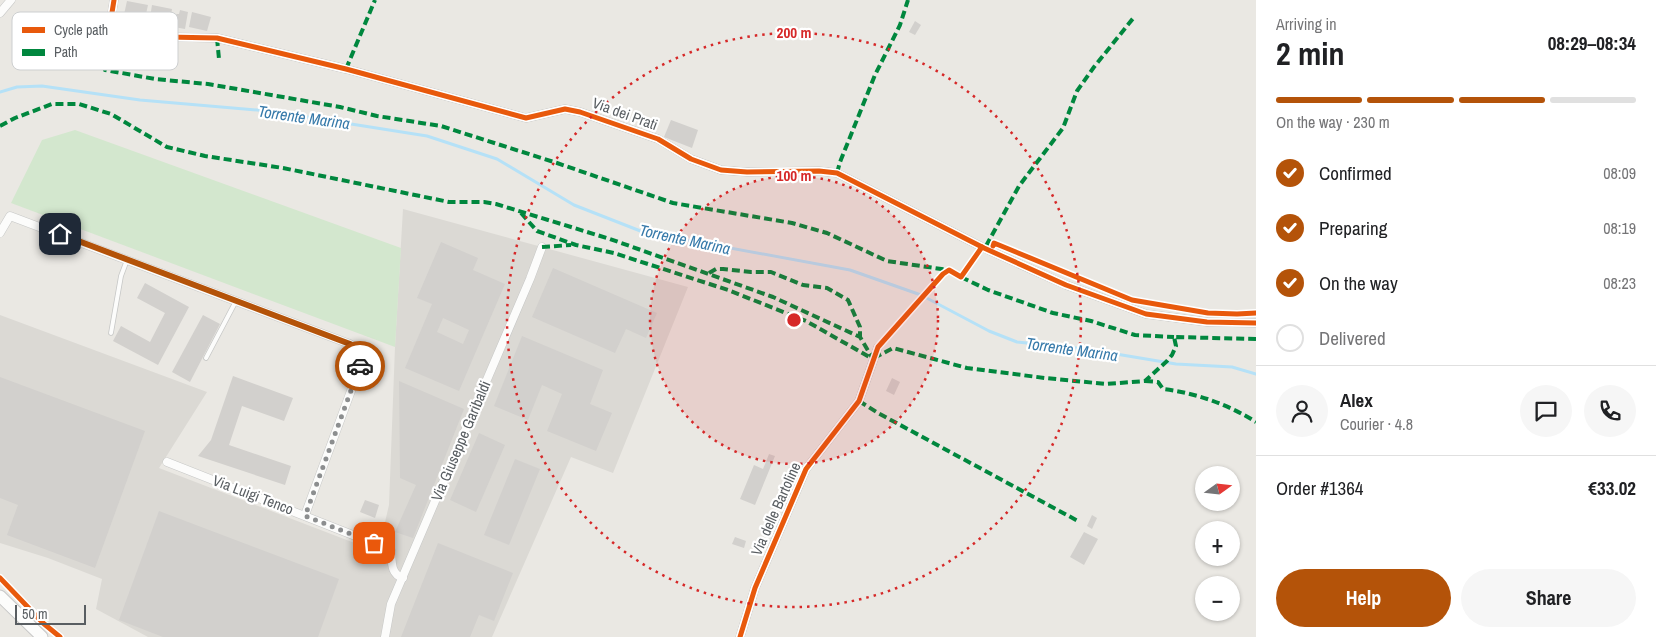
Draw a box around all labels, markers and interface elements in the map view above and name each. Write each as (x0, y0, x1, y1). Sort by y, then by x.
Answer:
legend (12, 12, 178, 70)
text: Arriving in (1276, 13, 1337, 35)
text: Cycle path (54, 21, 108, 39)
text: 200 m (777, 22, 811, 43)
text: 08:29–08:34 (1548, 30, 1636, 56)
text: 2 min (1276, 32, 1345, 75)
text: Path (54, 43, 78, 61)
street label: Via dei Prati (590, 92, 661, 135)
water label: Torrente Marina (257, 100, 351, 134)
text: On the way · 230 m (1276, 111, 1390, 133)
icon: check (1276, 159, 1304, 187)
text: Confirmed (1319, 160, 1392, 186)
text: 08:09 (1603, 162, 1636, 184)
text: 100 m (777, 165, 811, 186)
pin (39, 213, 81, 255)
icon: check (1276, 214, 1304, 242)
text: Preparing (1319, 215, 1387, 241)
text: 08:19 (1603, 217, 1636, 239)
water label: Torrente Marina (638, 219, 732, 259)
icon: home (46, 220, 74, 248)
icon: check (1276, 269, 1304, 297)
text: On the way (1319, 270, 1398, 296)
text: 08:23 (1603, 272, 1636, 294)
centre of rings (785, 311, 803, 329)
text: Delivered (1319, 325, 1386, 351)
water label: Torrente Marina (1025, 332, 1119, 366)
courier (335, 341, 385, 391)
icon: car (346, 352, 374, 380)
street label: Via Giuseppe Garibaldi (426, 377, 495, 504)
button: person (1276, 385, 1328, 437)
button: chat (1520, 385, 1572, 437)
button: phone (1584, 385, 1636, 437)
text: Alex (1340, 387, 1373, 413)
text: Courier · 4.8 (1340, 413, 1413, 435)
street label: Via delle Bartoline (746, 459, 806, 559)
north arrow (1195, 466, 1240, 511)
map controls (1195, 466, 1240, 621)
street label: Via Luigi Tenco (210, 469, 297, 520)
text: Order #1364 (1276, 475, 1363, 501)
text: €33.02 (1588, 475, 1636, 501)
button: + (1195, 521, 1240, 566)
pin (353, 522, 395, 564)
icon: bag (360, 529, 388, 557)
button: Help (1276, 569, 1451, 627)
button: Share (1461, 569, 1636, 627)
button: − (1195, 576, 1240, 621)
scale bar (15, 602, 86, 625)
text: 50 m (22, 605, 48, 623)

